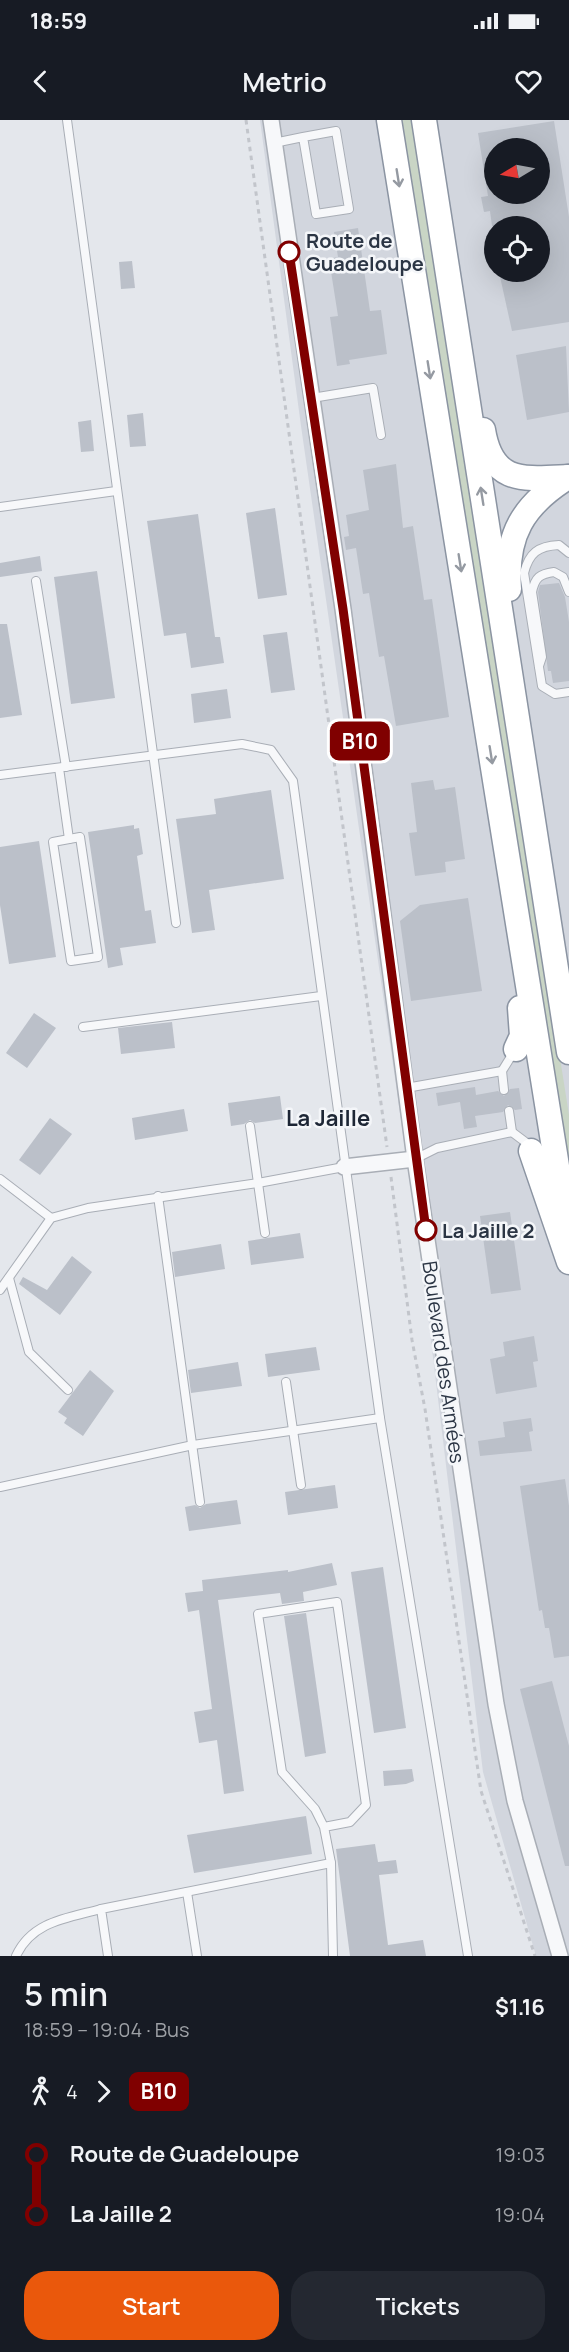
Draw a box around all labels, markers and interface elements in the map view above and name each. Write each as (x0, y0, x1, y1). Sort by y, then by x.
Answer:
text: 18:59 (30, 6, 87, 36)
text: Metrio (242, 63, 327, 100)
icon: back (24, 65, 57, 98)
icon: heart (512, 65, 545, 98)
north arrow (484, 138, 550, 204)
map controls (484, 138, 550, 282)
one-way arrow (393, 167, 404, 187)
button: locate (484, 216, 550, 282)
place label: Route de Guadeloupe (306, 227, 424, 277)
marker: Route de Guadeloupe (278, 241, 300, 263)
one-way arrow (424, 360, 435, 380)
one-way arrow (476, 487, 487, 507)
one-way arrow (455, 552, 466, 572)
line badge: B10 (326, 722, 394, 760)
text: B10 (342, 727, 378, 755)
one-way arrow (486, 745, 497, 765)
district label: La Jaille (286, 1103, 370, 1133)
place label: La Jaille 2 (442, 1217, 535, 1244)
marker: La Jaille 2 (415, 1219, 437, 1241)
street label: Boulevard des Armées (416, 1259, 472, 1465)
text: 5 min (24, 1971, 108, 2016)
text: $1.16 (495, 1992, 545, 2022)
text: 18:59 – 19:04 · Bus (24, 2016, 190, 2043)
icon: walk (24, 2075, 57, 2108)
icon: forward (87, 2075, 120, 2108)
text: B10 (141, 2077, 177, 2105)
text: 4 (66, 2078, 78, 2105)
text: Route de Guadeloupe (70, 2139, 299, 2169)
text: 19:03 (496, 2141, 545, 2168)
text: La Jaille 2 (70, 2199, 172, 2229)
text: 19:04 (495, 2201, 545, 2228)
button: Start (24, 2271, 279, 2340)
button: Tickets (291, 2271, 545, 2340)

